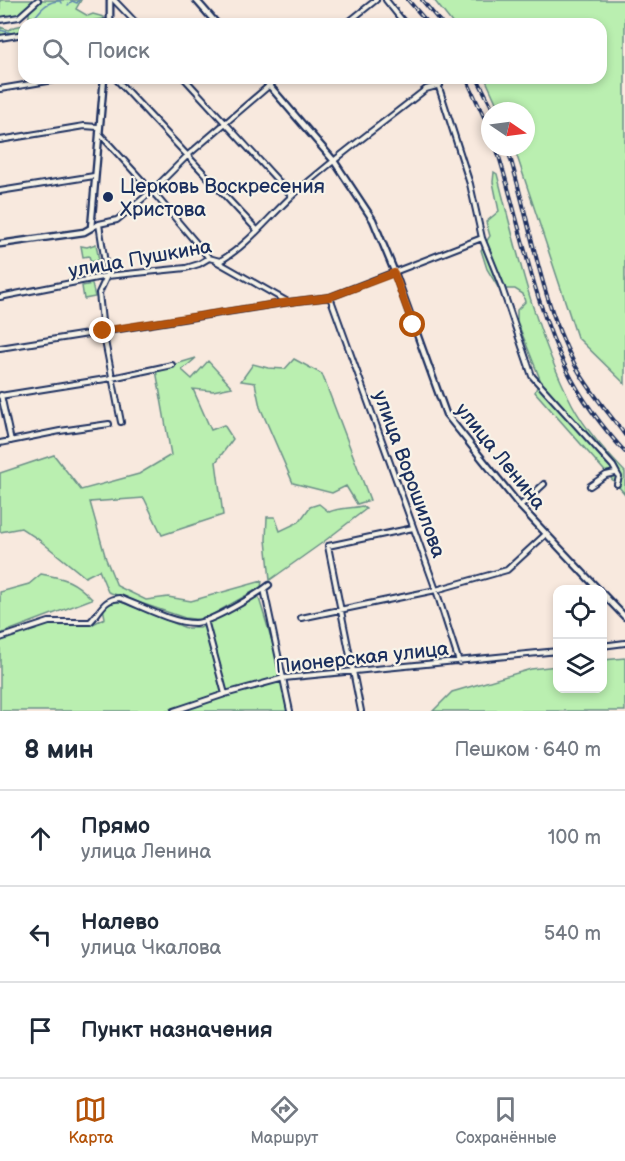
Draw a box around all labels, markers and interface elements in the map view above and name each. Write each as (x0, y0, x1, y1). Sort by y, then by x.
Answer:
search box (18, 18, 607, 84)
icon: search (39, 35, 72, 68)
text: Поиск (87, 38, 150, 65)
north arrow (481, 102, 535, 156)
place label: Церковь Воскресения Христова (120, 175, 325, 222)
marker: Церковь Воскресения Христова (101, 190, 115, 204)
street label: улица Пушкина (67, 235, 214, 283)
route start (399, 311, 425, 337)
route end (89, 317, 115, 343)
street label: улица Ворошилова (368, 387, 451, 561)
street label: улица Ленина (450, 398, 551, 515)
map controls (553, 585, 607, 693)
button: locate (553, 585, 607, 639)
street label: Пионерская улица (274, 637, 450, 679)
button: layers (553, 639, 607, 693)
text: 8 мин (24, 735, 94, 766)
text: Пешком · 640 m (454, 738, 601, 762)
text: Прямо (81, 813, 150, 840)
icon: ahead (24, 822, 57, 855)
text: 100 m (548, 826, 601, 850)
text: улица Ленина (81, 840, 211, 864)
text: Налево (81, 909, 159, 936)
icon: left (24, 918, 57, 951)
text: 540 m (544, 922, 601, 946)
text: улица Чкалова (81, 936, 221, 960)
icon: arrive (24, 1014, 57, 1047)
text: Пункт назначения (81, 1017, 273, 1044)
tab: Карта (68, 1093, 114, 1148)
tab: Маршрут (250, 1093, 318, 1148)
tab: Сохранённые (455, 1093, 557, 1148)

